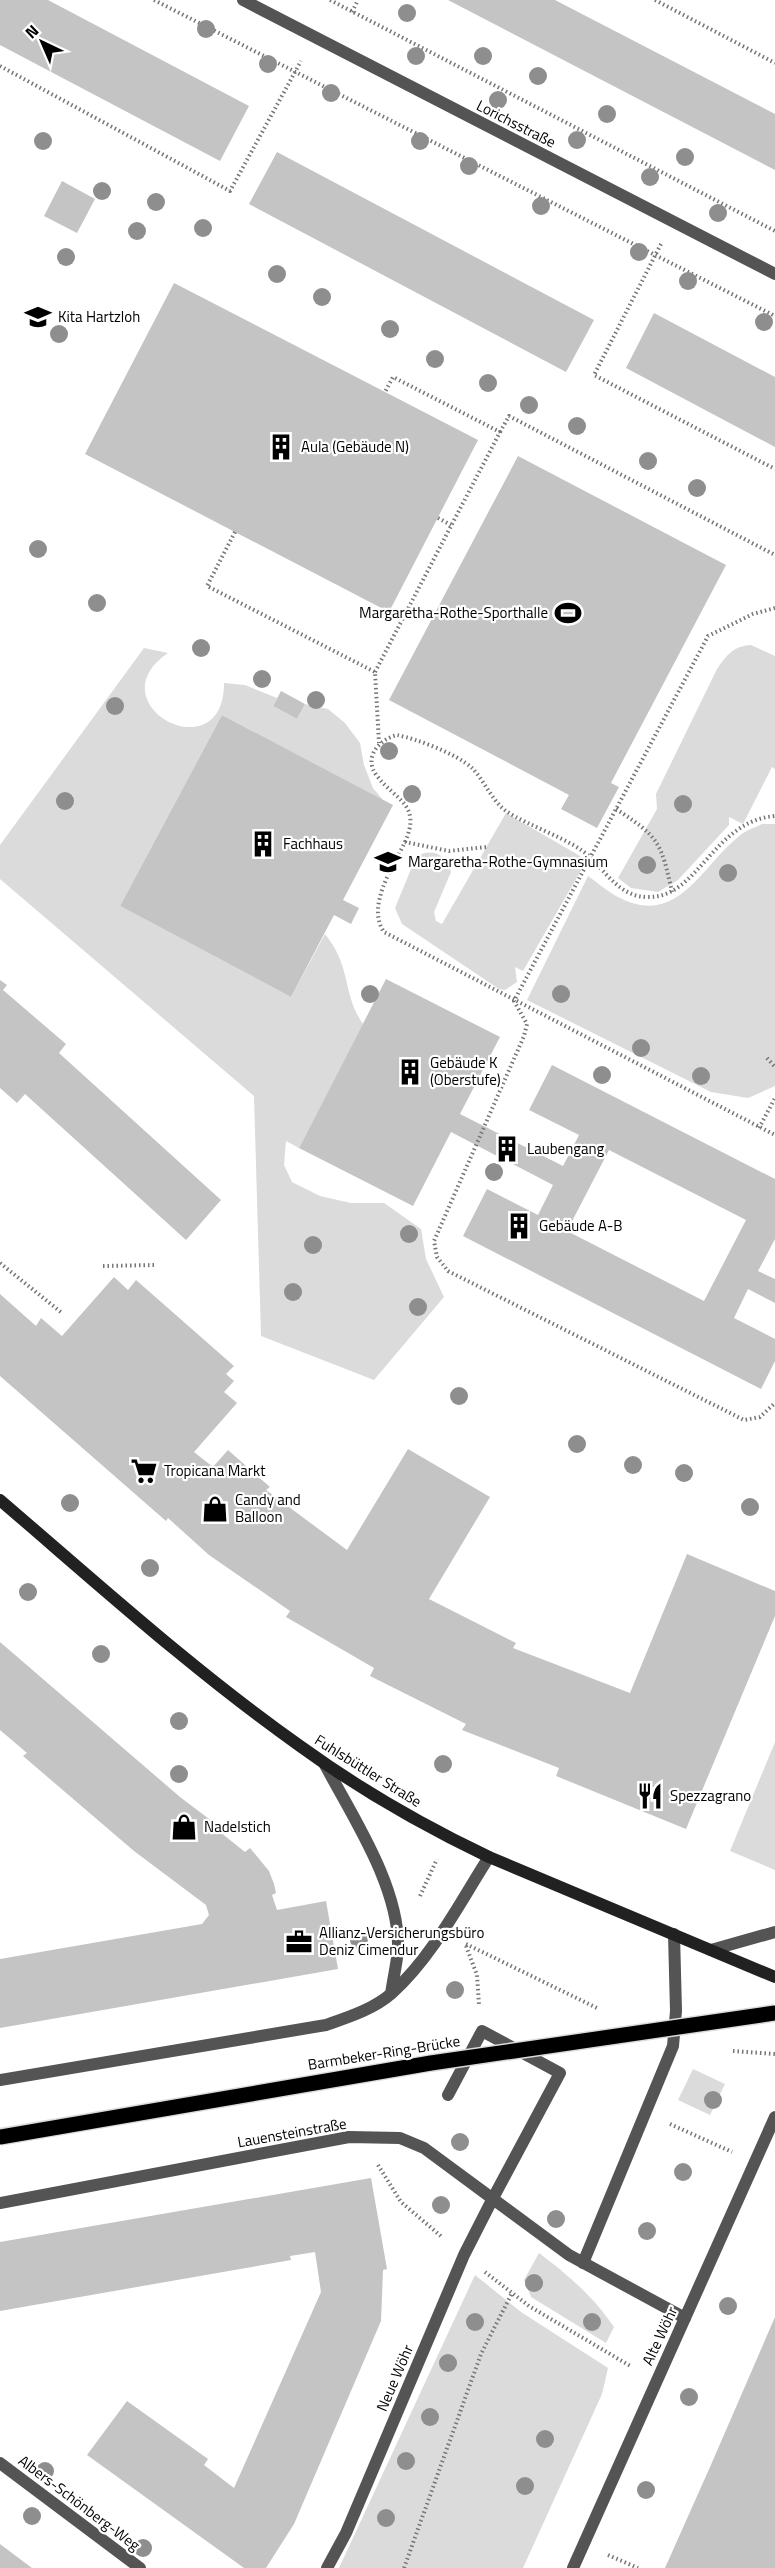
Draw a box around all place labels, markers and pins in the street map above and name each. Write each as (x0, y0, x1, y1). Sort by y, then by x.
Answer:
school or university icon: Kita Hartzloh (23, 302, 53, 332)
place label: Kita Hartzloh (58, 305, 140, 328)
building icon: Aula (Gebäude N) (266, 432, 296, 462)
place label: Aula (Gebäude N) (301, 435, 409, 458)
sports icon: Margaretha-Rothe-Sporthalle (553, 598, 583, 628)
place label: Margaretha-Rothe-Sporthalle (359, 601, 548, 624)
building icon: Fachhaus (248, 829, 278, 859)
place label: Fachhaus (283, 832, 343, 855)
school or university icon: Margaretha-Rothe-Gymnasium (373, 847, 403, 877)
place label: Margaretha-Rothe-Gymnasium (408, 850, 608, 873)
place label: Gebäude K (Oberstufe) (430, 1051, 501, 1091)
building icon: Gebäude K (Oberstufe) (395, 1057, 425, 1087)
building icon: Laubengang (492, 1134, 522, 1164)
place label: Laubengang (527, 1137, 604, 1160)
building icon: Gebäude A-B (504, 1211, 534, 1241)
place label: Gebäude A-B (539, 1214, 623, 1237)
supermarket icon: Tropicana Markt (129, 1456, 159, 1486)
place label: Tropicana Markt (164, 1459, 266, 1482)
place label: Candy and Balloon (235, 1488, 301, 1528)
shop icon: Candy and Balloon (200, 1494, 230, 1524)
restaurant icon: Spezzagrano (635, 1781, 665, 1811)
place label: Spezzagrano (670, 1784, 751, 1807)
shop icon: Nadelstich (169, 1812, 199, 1842)
place label: Nadelstich (204, 1815, 271, 1838)
place label: Allianz-Versicherungsbüro Deniz Cimendur (319, 1921, 484, 1961)
office icon: Allianz-Versicherungsbüro Deniz Cimendur (284, 1927, 314, 1957)

